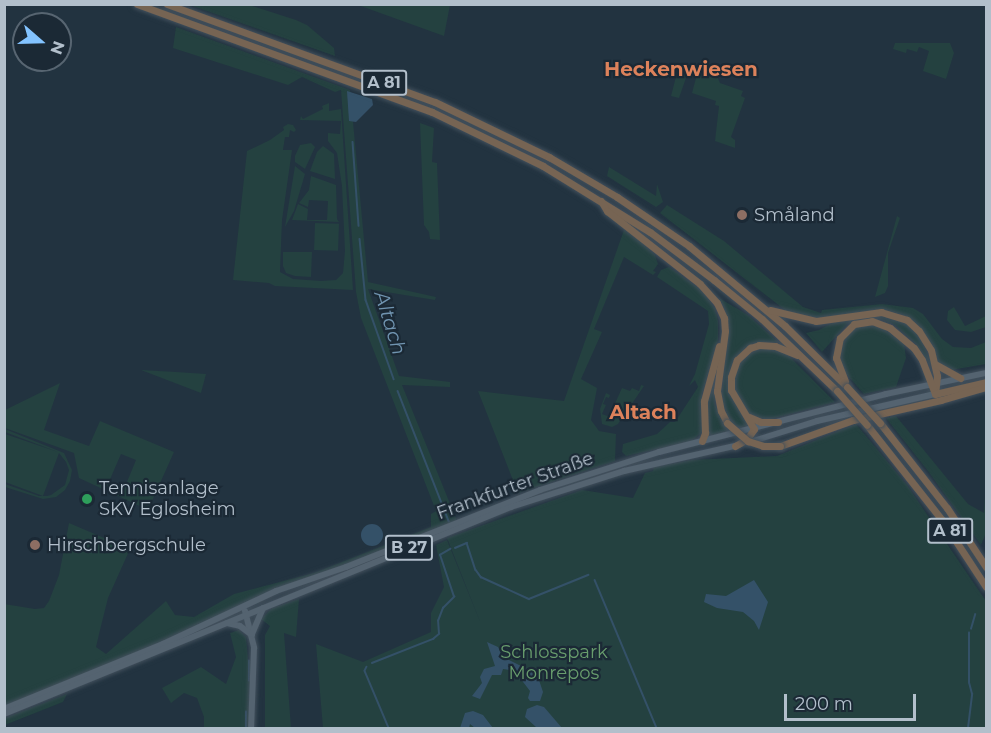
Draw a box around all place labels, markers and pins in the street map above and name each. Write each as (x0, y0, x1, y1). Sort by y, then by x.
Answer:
place label: Småland (754, 204, 835, 226)
marker: Småland (735, 208, 749, 222)
place label: Tennisanlage SKV Eglosheim (99, 478, 236, 520)
marker: Tennisanlage SKV Eglosheim (80, 492, 94, 506)
place label: Hirschbergschule (47, 534, 206, 556)
marker: Hirschbergschule (28, 538, 42, 552)

